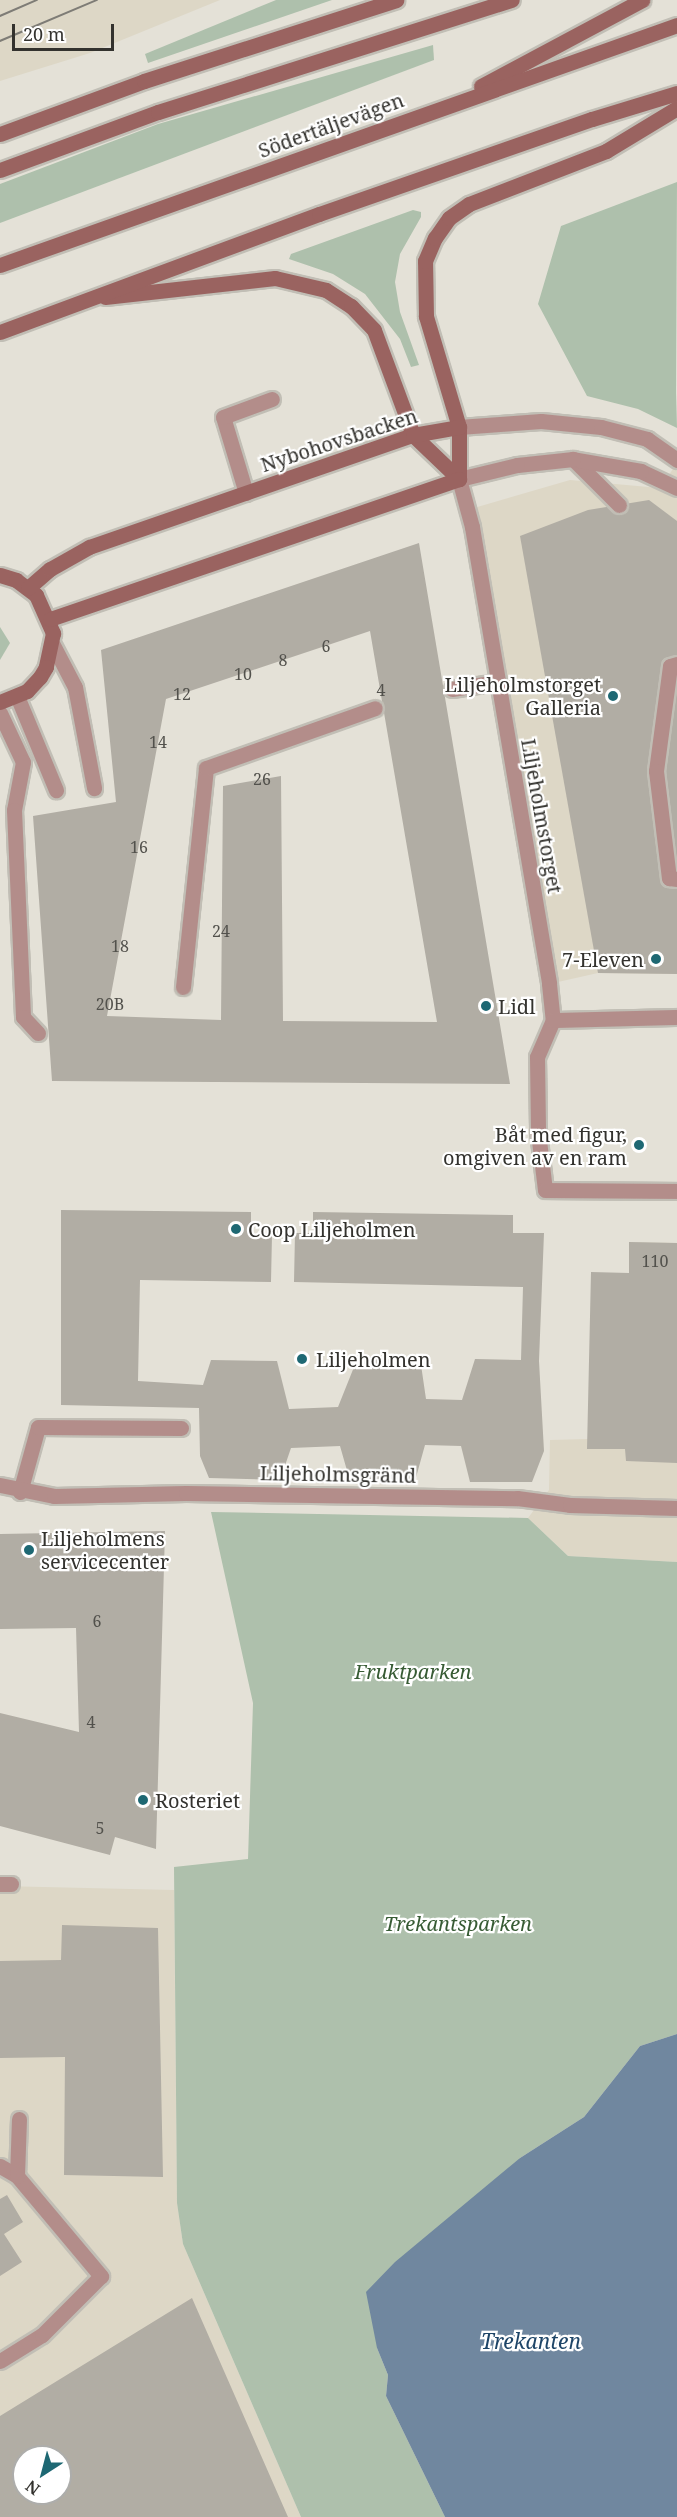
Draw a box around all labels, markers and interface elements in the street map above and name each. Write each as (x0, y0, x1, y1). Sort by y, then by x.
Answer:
scale bar (15, 12, 117, 50)
text: 20 m (23, 22, 65, 46)
street label: Södertäljevägen (255, 88, 407, 162)
street label: Nybohovsbacken (258, 403, 420, 477)
house number: 6 (322, 636, 330, 656)
house number: 8 (279, 650, 287, 670)
house number: 10 (234, 664, 252, 684)
place label: Liljeholmstorget Galleria (444, 672, 601, 719)
house number: 4 (377, 680, 385, 700)
house number: 12 (173, 684, 191, 704)
marker: Liljeholmstorget Galleria (606, 689, 620, 703)
house number: 14 (149, 732, 167, 752)
street label: Liljeholmstorget (517, 737, 567, 895)
house number: 26 (253, 769, 271, 789)
house number: 16 (130, 837, 148, 857)
house number: 24 (212, 921, 230, 941)
house number: 18 (111, 936, 129, 956)
place label: 7-Eleven (562, 947, 644, 971)
marker: 7-Eleven (649, 952, 663, 966)
house number: 20B (96, 994, 124, 1014)
place label: Lidl (498, 994, 535, 1018)
marker: Lidl (479, 999, 493, 1013)
place label: Båt med figur, omgiven av en ram (443, 1122, 627, 1169)
marker: Båt med figur, omgiven av en ram (632, 1138, 646, 1152)
place label: Coop Liljeholmen (248, 1217, 416, 1241)
marker: Coop Liljeholmen (229, 1222, 243, 1236)
house number: 110 (642, 1251, 668, 1271)
place label: Liljeholmen (316, 1347, 431, 1371)
marker: Liljeholmen (293, 1350, 311, 1368)
street label: Liljeholmsgränd (260, 1461, 416, 1487)
place label: Liljeholmens servicecenter (41, 1526, 169, 1573)
marker: Liljeholmens servicecenter (22, 1543, 36, 1557)
house number: 6 (93, 1611, 101, 1631)
park label: Fruktparken (354, 1659, 472, 1683)
house number: 4 (87, 1712, 95, 1732)
place label: Rosteriet (155, 1788, 240, 1812)
marker: Rosteriet (136, 1793, 150, 1807)
house number: 5 (96, 1818, 104, 1838)
park label: Trekantsparken (384, 1911, 532, 1935)
water label: Trekanten (481, 2328, 581, 2354)
north arrow (12, 2445, 72, 2505)
text: N (21, 2475, 44, 2501)

